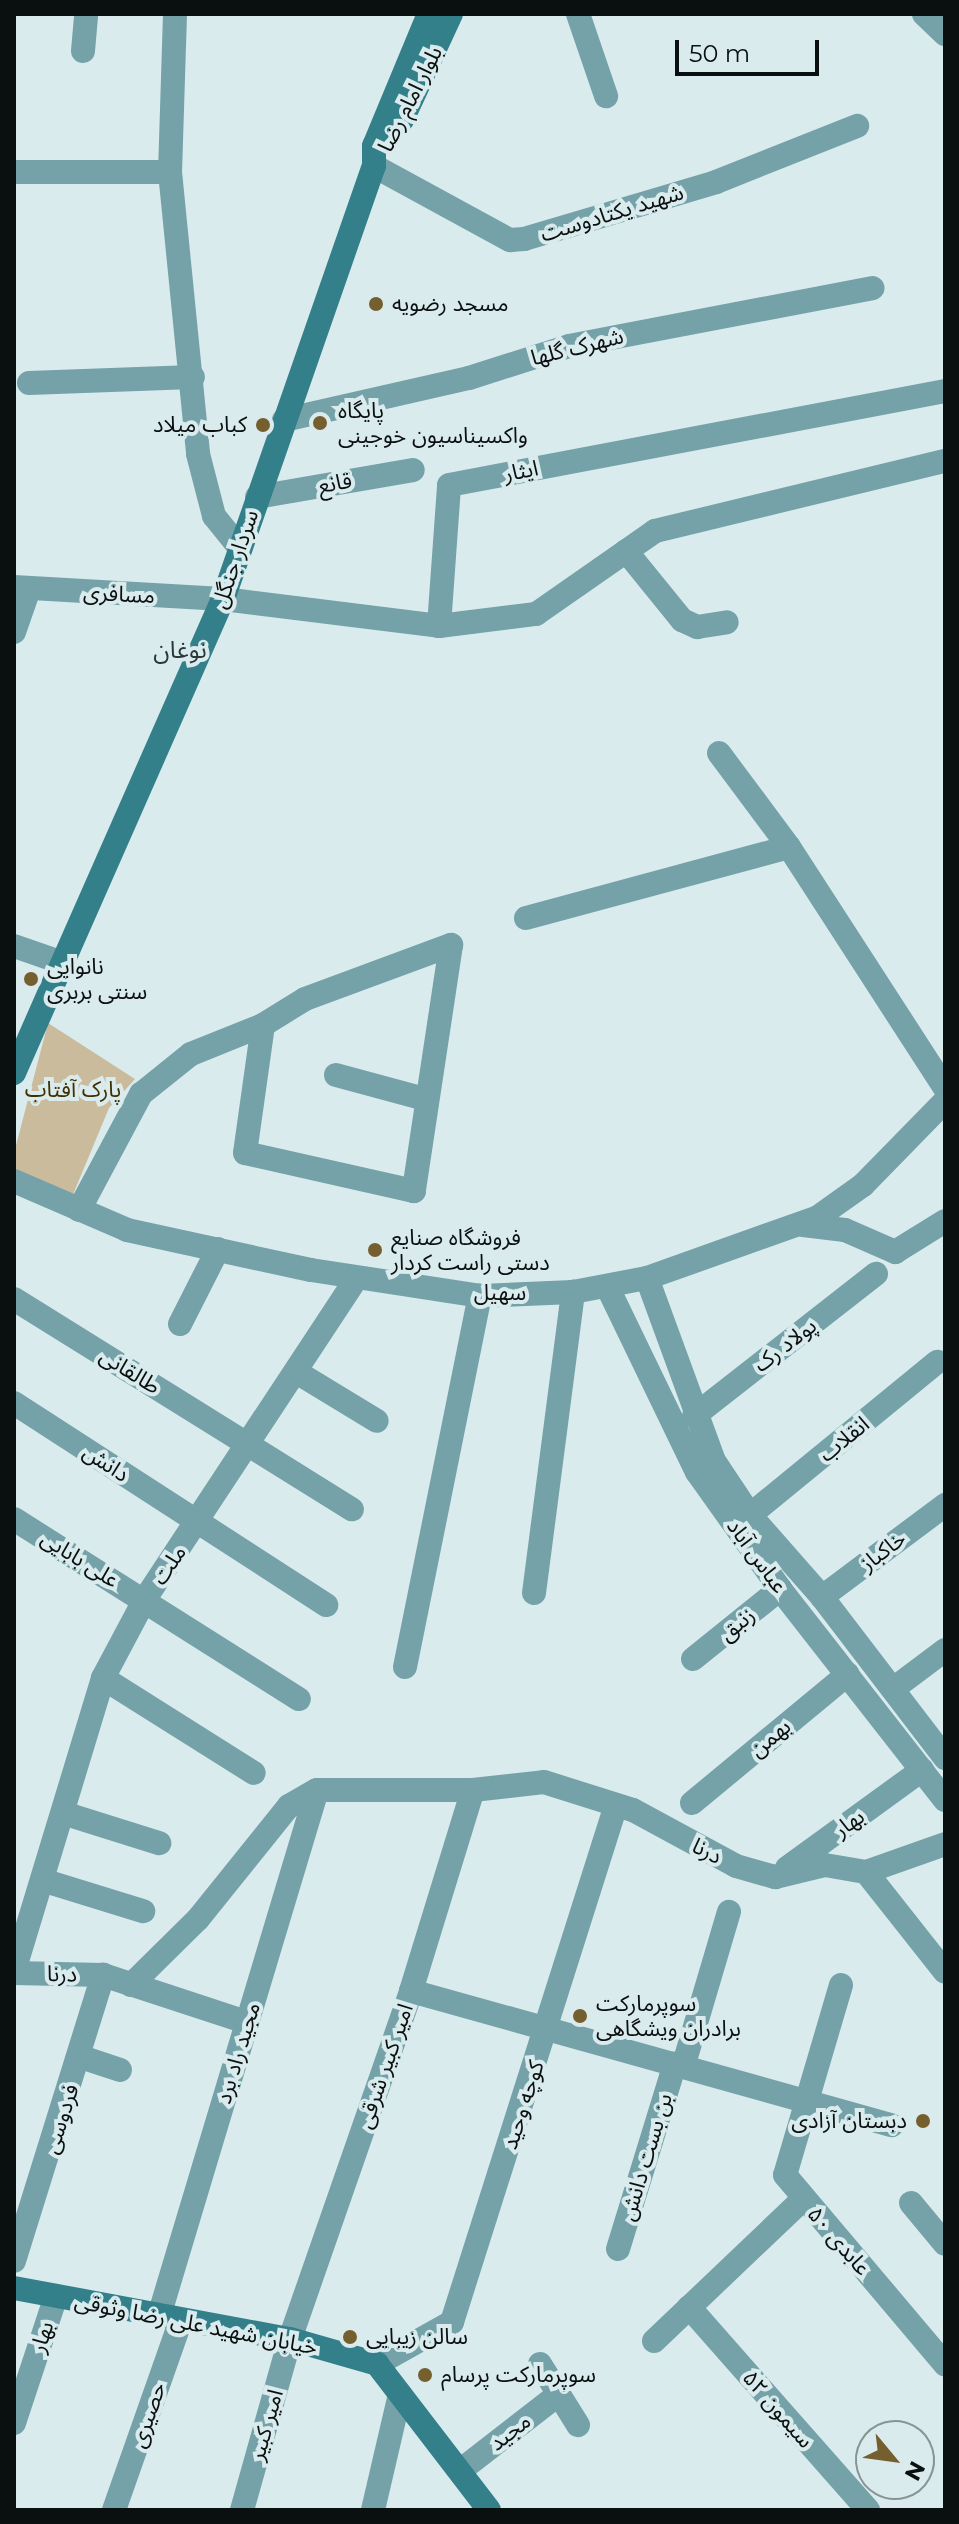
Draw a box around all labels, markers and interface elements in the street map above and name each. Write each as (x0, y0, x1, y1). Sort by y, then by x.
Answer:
scale bar (679, 24, 823, 74)
text: 50 m (689, 39, 750, 68)
street label: بلوار امام رضا (372, 42, 448, 156)
street label: شهید یکتادوست (537, 179, 687, 247)
place label: مسجد رضویه (392, 291, 509, 317)
marker: مسجد رضویه (367, 295, 385, 313)
street label: شهرک گلها (528, 323, 626, 371)
place label: پایگاه واکسیناسیون خوجینی (338, 397, 528, 448)
place label: کباب میلاد (153, 412, 247, 438)
marker: پایگاه واکسیناسیون خوجینی (309, 412, 331, 434)
marker: کباب میلاد (254, 416, 272, 434)
street label: ایثار (502, 455, 540, 487)
street label: قانع (316, 467, 354, 499)
street label: سردار جنگل (206, 506, 264, 612)
street label: مسافری (82, 579, 156, 609)
district label: نوغان (153, 636, 207, 664)
place label: نانوایی سنتی بربری (47, 953, 147, 1004)
marker: نانوایی سنتی بربری (22, 970, 40, 988)
park label: پارک آفتاب (25, 1077, 121, 1103)
place label: فروشگاه صنایع دستی راست کردار (391, 1224, 550, 1276)
marker: فروشگاه صنایع دستی راست کردار (366, 1241, 384, 1259)
street label: سهیل (474, 1280, 526, 1306)
street label: پولاد رک (748, 1312, 822, 1378)
street label: طالقانی (95, 1342, 165, 1400)
street label: انقلاب (814, 1411, 874, 1467)
street label: دانش (78, 1438, 134, 1488)
street label: عباس آباد (721, 1514, 793, 1598)
street label: علی بابایی (36, 1525, 124, 1593)
street label: خاکباز (855, 1525, 911, 1577)
street label: ملت (146, 1540, 192, 1590)
street label: زنبق (714, 1602, 760, 1646)
street label: بهمن (744, 1713, 796, 1763)
street label: بهار (828, 1803, 870, 1843)
street label: درنا (688, 1832, 726, 1870)
street label: درنا (47, 1961, 77, 1987)
place label: سوپرمارکت برادران ویشگاهی (596, 1990, 741, 2042)
street label: مجید راد برد (210, 1999, 266, 2107)
street label: امیر کبیر شرقی (351, 2000, 419, 2132)
marker: سوپرمارکت برادران ویشگاهی (571, 2007, 589, 2025)
street label: کوچه وحید (496, 2057, 550, 2153)
street label: فردوسی (37, 2081, 85, 2157)
street label: بن بست دانش (614, 2090, 678, 2224)
place label: دبستان آزادی (791, 2108, 907, 2134)
marker: دبستان آزادی (914, 2112, 932, 2130)
street label: عابدی ۵۰ (802, 2201, 876, 2281)
street label: خیابان شهید علی رضا وثوقی (72, 2288, 320, 2360)
street label: بهار (25, 2318, 59, 2356)
place label: سالن زیبایی (366, 2324, 468, 2350)
marker: سالن زیبایی (341, 2328, 359, 2346)
place label: سوپرمارکت پرسام (441, 2362, 596, 2388)
street label: سیمون ۵۲ (737, 2365, 819, 2453)
marker: سوپرمارکت پرسام (416, 2366, 434, 2384)
street label: حصیری (125, 2379, 171, 2451)
street label: امیر کبیر (243, 2386, 289, 2464)
street label: مجید (484, 2408, 536, 2456)
north arrow (855, 2420, 935, 2500)
text: N (899, 2457, 931, 2485)

